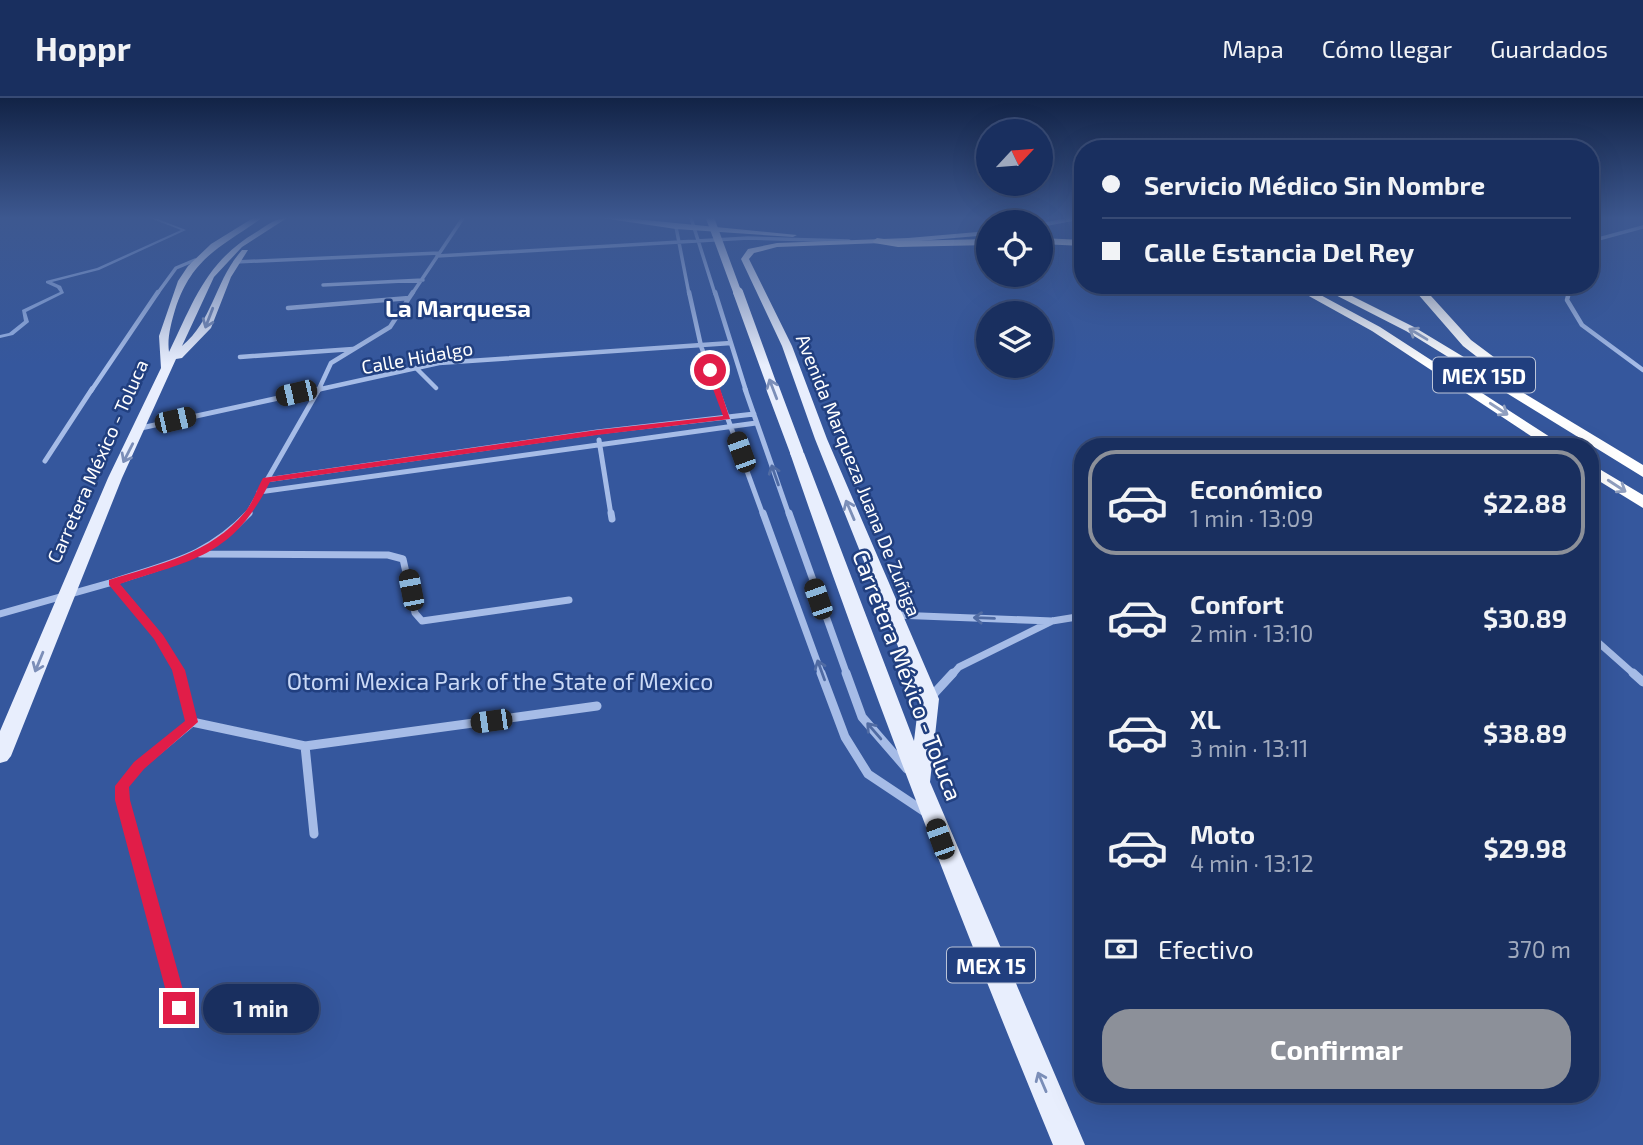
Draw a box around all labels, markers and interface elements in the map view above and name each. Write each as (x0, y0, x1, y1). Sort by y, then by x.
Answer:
text: Hoppr (35, 28, 131, 68)
text: Mapa (1222, 34, 1284, 63)
text: Cómo llegar (1322, 34, 1452, 63)
text: Guardados (1490, 34, 1608, 63)
north arrow (976, 119, 1054, 196)
map controls (976, 119, 1053, 378)
text: Servicio Médico Sin Nombre (1144, 169, 1485, 200)
button: locate (976, 210, 1053, 287)
text: Calle Estancia Del Rey (1144, 236, 1414, 267)
district label: La Marquesa (385, 293, 531, 322)
button: layers (976, 301, 1053, 378)
one-way arrow (202, 307, 215, 328)
one-way arrow (1408, 327, 1428, 341)
street label: Avenida Marqueza Juana De Zuñiga (792, 331, 926, 619)
street label: Calle Hidalgo (360, 336, 474, 378)
route start (694, 354, 726, 386)
street label: Carretera México - Toluca (42, 356, 152, 566)
road number: MEX 15D (1433, 358, 1535, 392)
car (274, 378, 319, 408)
one-way arrow (765, 379, 778, 401)
one-way arrow (1489, 401, 1508, 416)
car (153, 405, 198, 435)
car (724, 429, 759, 475)
one-way arrow (120, 442, 134, 463)
one-way arrow (767, 464, 780, 486)
icon: car (1106, 471, 1169, 534)
text: Económico (1190, 473, 1323, 504)
one-way arrow (1607, 479, 1626, 493)
text: $22.88 (1483, 487, 1567, 518)
one-way arrow (843, 500, 856, 521)
text: 1 min · 13:09 (1190, 504, 1314, 532)
street label: Carretera México - Toluca (847, 546, 969, 804)
car (397, 567, 426, 613)
car (802, 576, 835, 622)
icon: car (1106, 586, 1169, 649)
text: Confort (1190, 588, 1284, 619)
text: $30.89 (1483, 602, 1567, 633)
one-way arrow (973, 612, 996, 625)
text: 2 min · 13:10 (1190, 619, 1313, 647)
one-way arrow (31, 651, 44, 673)
one-way arrow (814, 660, 826, 682)
park label: Otomi Mexica Park of the State of Mexico (287, 667, 713, 695)
icon: car (1106, 701, 1169, 764)
text: XL (1190, 703, 1221, 734)
car (469, 708, 514, 734)
text: $38.89 (1483, 717, 1567, 748)
one-way arrow (866, 722, 882, 740)
text: 3 min · 13:11 (1190, 734, 1309, 762)
car (923, 816, 958, 862)
icon: car (1106, 816, 1169, 879)
text: Moto (1190, 818, 1255, 849)
text: $29.98 (1484, 832, 1567, 863)
text: 4 min · 13:12 (1190, 849, 1314, 877)
icon: cash (1102, 930, 1140, 968)
text: Efectivo (1158, 933, 1254, 964)
text: 370 m (1507, 935, 1571, 963)
road number: MEX 15 (947, 948, 1035, 982)
callout: 1 min (204, 984, 319, 1032)
route end (163, 992, 195, 1024)
text: 1 min (233, 994, 289, 1022)
button: Confirmar (1102, 1009, 1571, 1089)
one-way arrow (1035, 1072, 1048, 1094)

